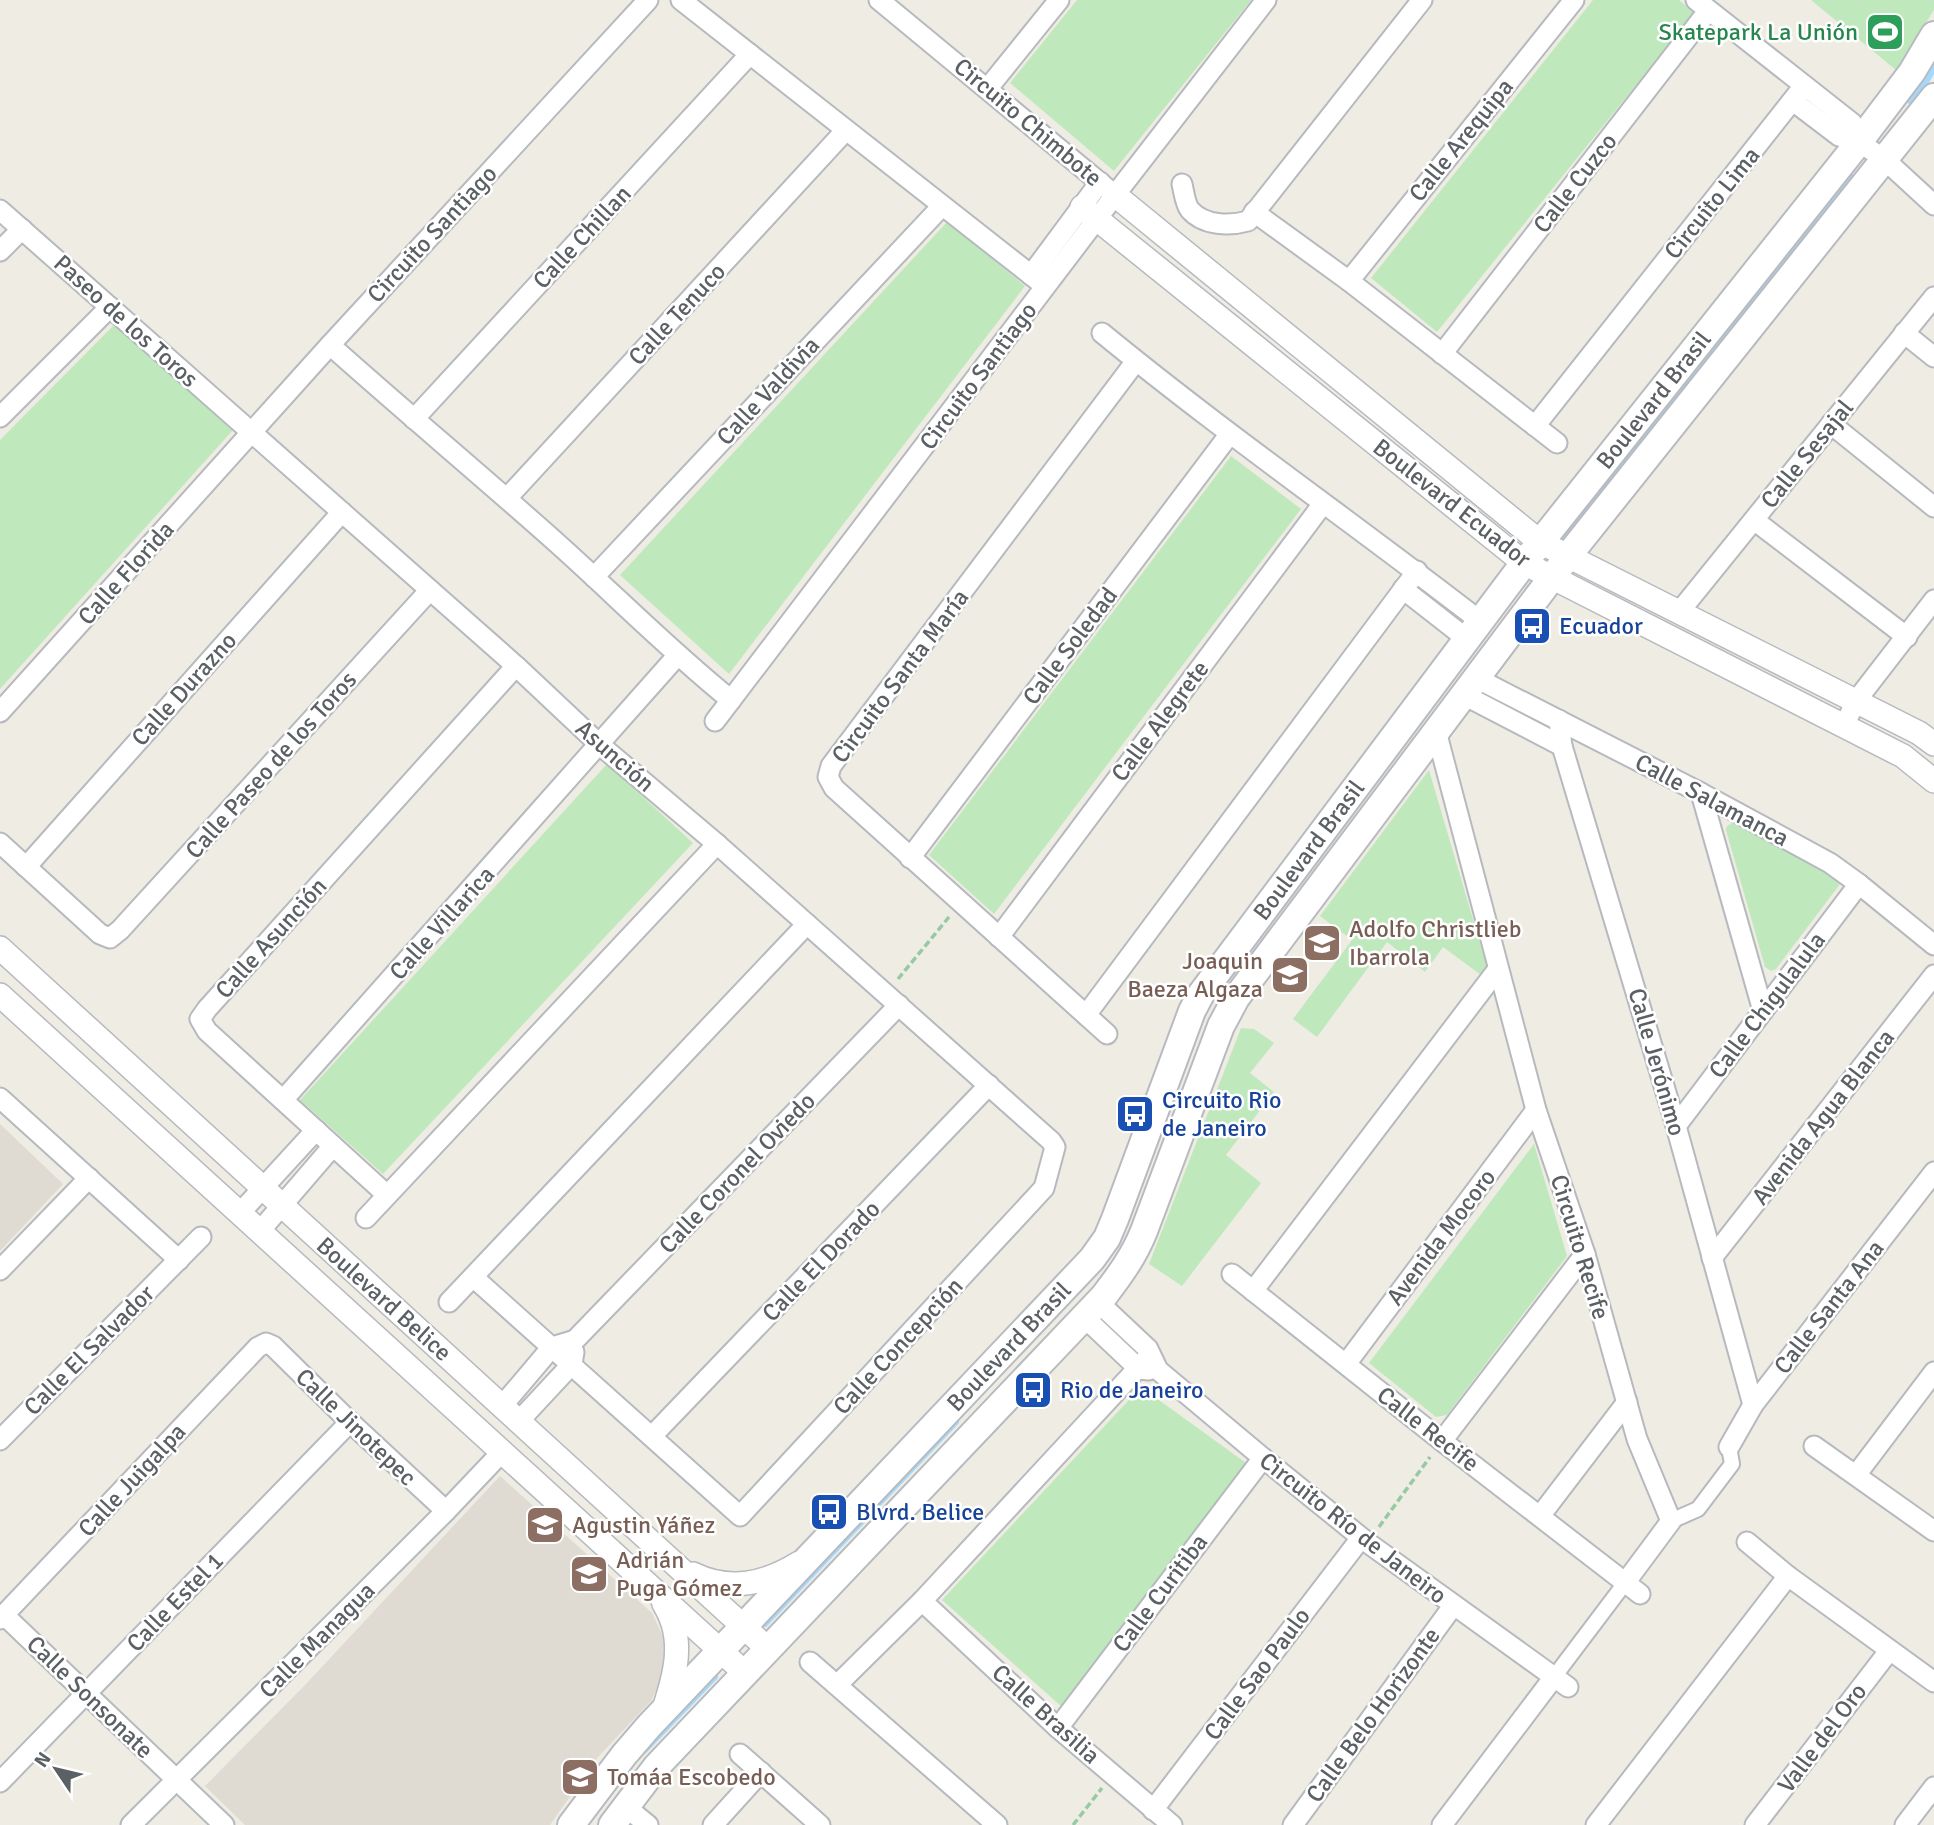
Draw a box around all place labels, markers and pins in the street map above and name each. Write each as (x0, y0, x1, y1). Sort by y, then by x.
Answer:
sports icon: Skatepark La Unión (1864, 11, 1906, 53)
place label: Skatepark La Unión (1659, 17, 1858, 47)
bus stop icon: Ecuador (1511, 605, 1553, 647)
place label: Ecuador (1559, 611, 1643, 641)
place label: Adolfo Christlieb Ibarrola (1349, 914, 1521, 972)
school or university icon: Adolfo Christlieb Ibarrola (1301, 922, 1343, 964)
place label: Joaquin Baeza Algaza (1127, 946, 1263, 1004)
school or university icon: Joaquin Baeza Algaza (1269, 954, 1311, 996)
place label: Circuito Rio de Janeiro (1162, 1085, 1281, 1143)
bus stop icon: Circuito Rio de Janeiro (1114, 1093, 1156, 1135)
bus stop icon: Rio de Janeiro (1012, 1369, 1054, 1411)
place label: Rio de Janeiro (1060, 1375, 1203, 1405)
bus stop icon: Blvrd. Belice (808, 1491, 850, 1533)
place label: Blvrd. Belice (856, 1497, 984, 1527)
school or university icon: Agustin Yáñez (524, 1504, 566, 1546)
place label: Agustin Yáñez (572, 1510, 715, 1540)
place label: Adrián Puga Gómez (616, 1545, 742, 1603)
school or university icon: Adrián Puga Gómez (568, 1553, 610, 1595)
school or university icon: Tomáa Escobedo (559, 1756, 601, 1798)
place label: Tomáa Escobedo (607, 1762, 776, 1792)

